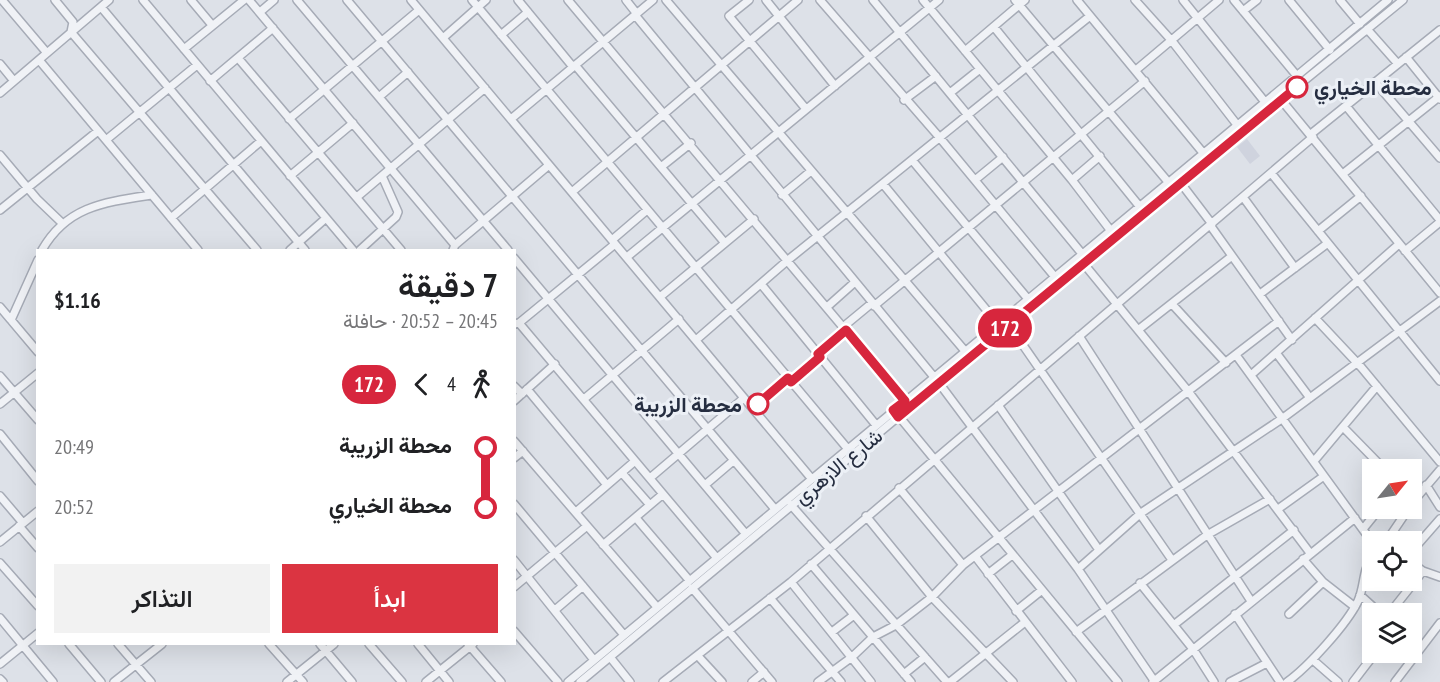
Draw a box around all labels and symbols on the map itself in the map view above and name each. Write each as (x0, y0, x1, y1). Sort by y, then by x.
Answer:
place label: محطة الخياري (1314, 74, 1432, 105)
marker: محطة الخياري (1286, 76, 1308, 98)
line badge: 172 (970, 308, 1040, 348)
place label: محطة الزريبة (634, 391, 742, 418)
marker: محطة الزريبة (747, 393, 769, 415)
street label: شارع الازهري (788, 422, 890, 513)
north arrow (1362, 459, 1422, 519)

